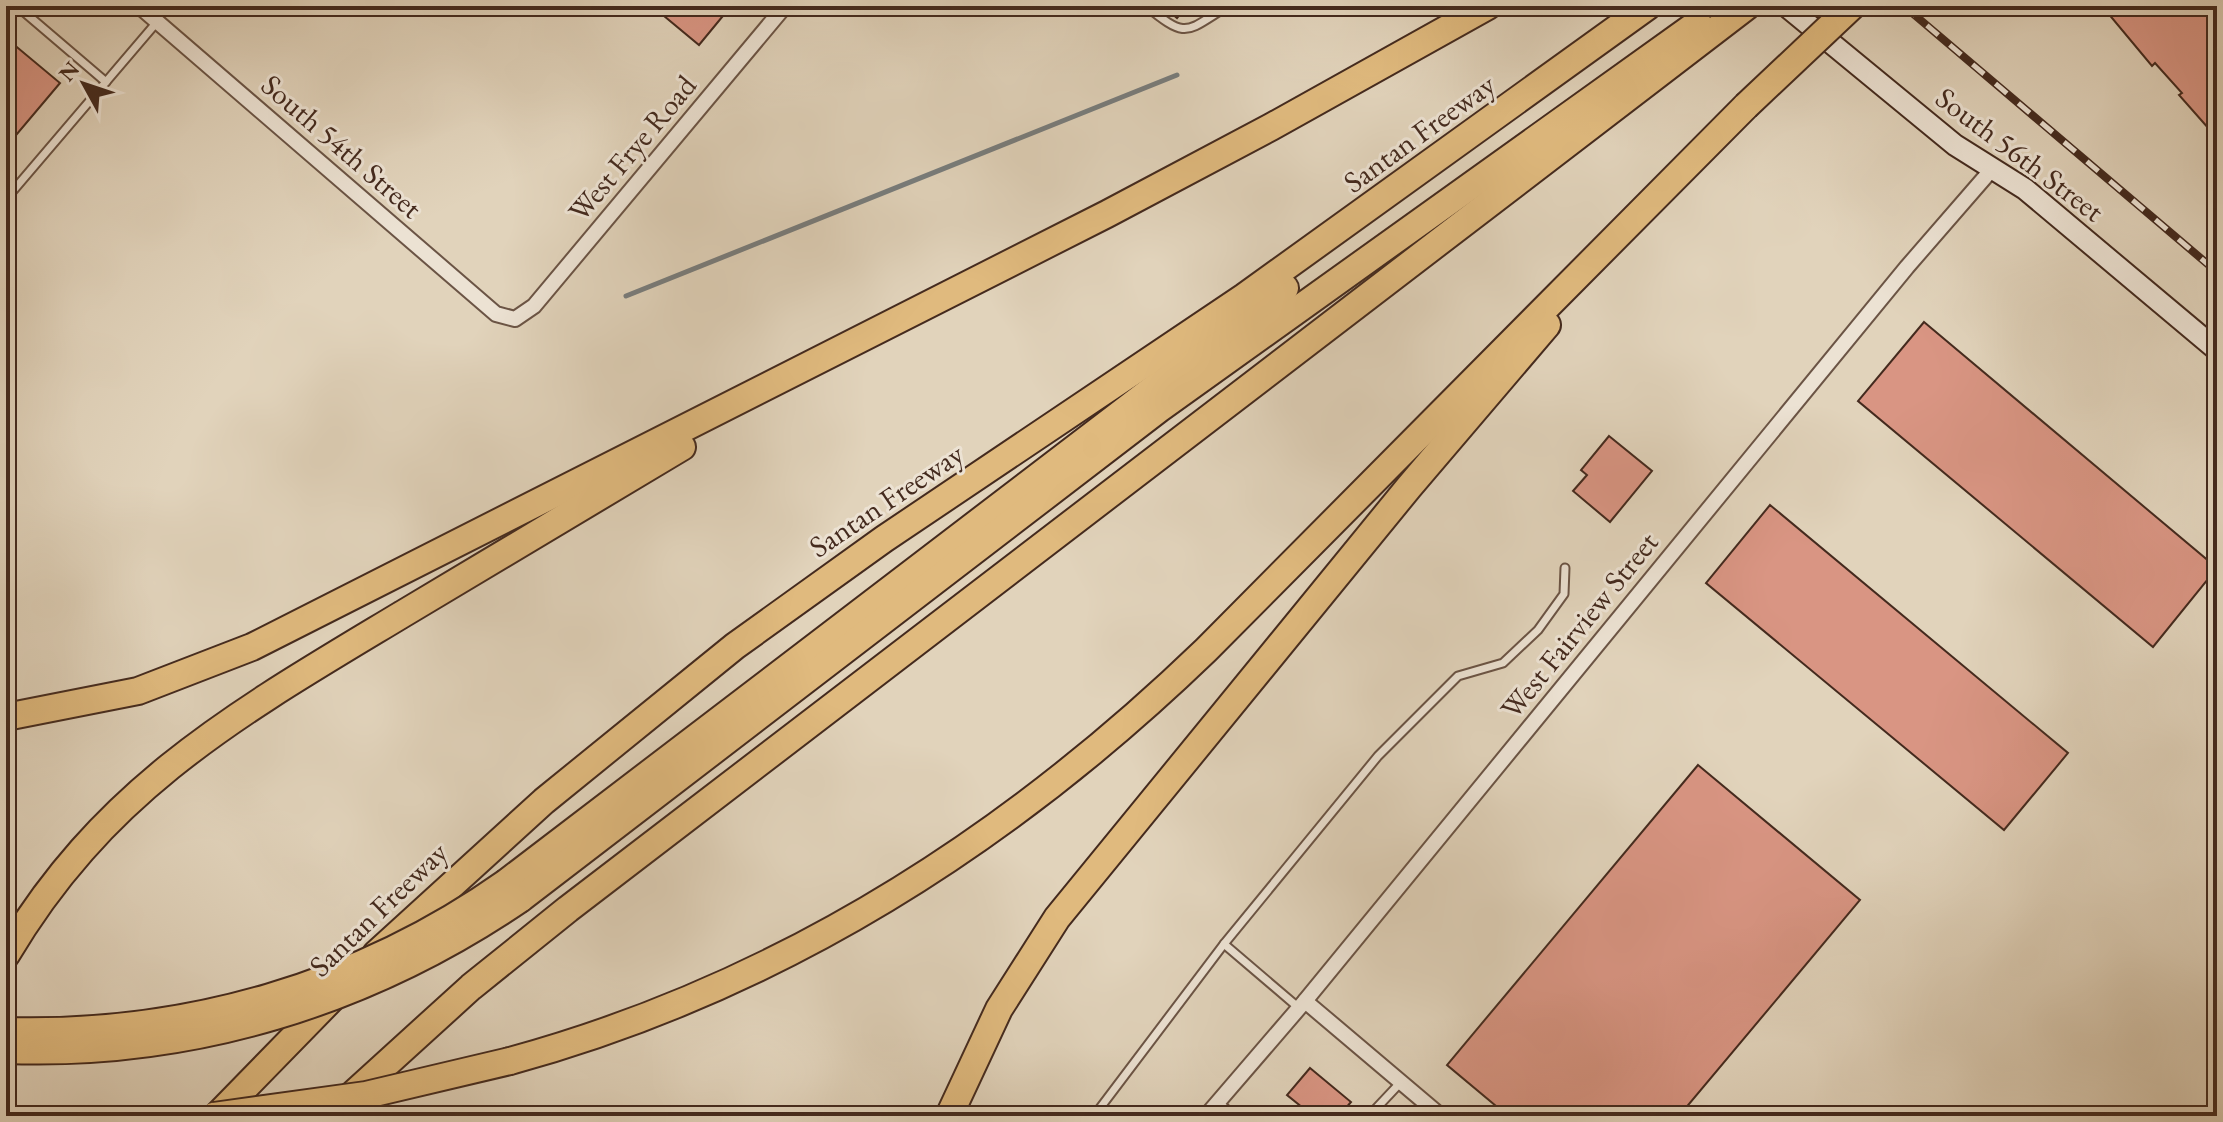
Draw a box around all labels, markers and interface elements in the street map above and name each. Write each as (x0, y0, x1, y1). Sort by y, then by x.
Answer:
north arrow (44, 44, 124, 124)
text: N (52, 55, 86, 88)
street label: Santan Freeway (1335, 64, 1503, 201)
street label: South 54th Street (253, 65, 431, 227)
street label: West Frye Road (559, 66, 705, 229)
street label: South 56th Street (1928, 78, 2112, 230)
street label: Santan Freeway (801, 433, 972, 566)
street label: West Fairview Street (1492, 523, 1667, 727)
street label: Santan Freeway (300, 832, 456, 985)

